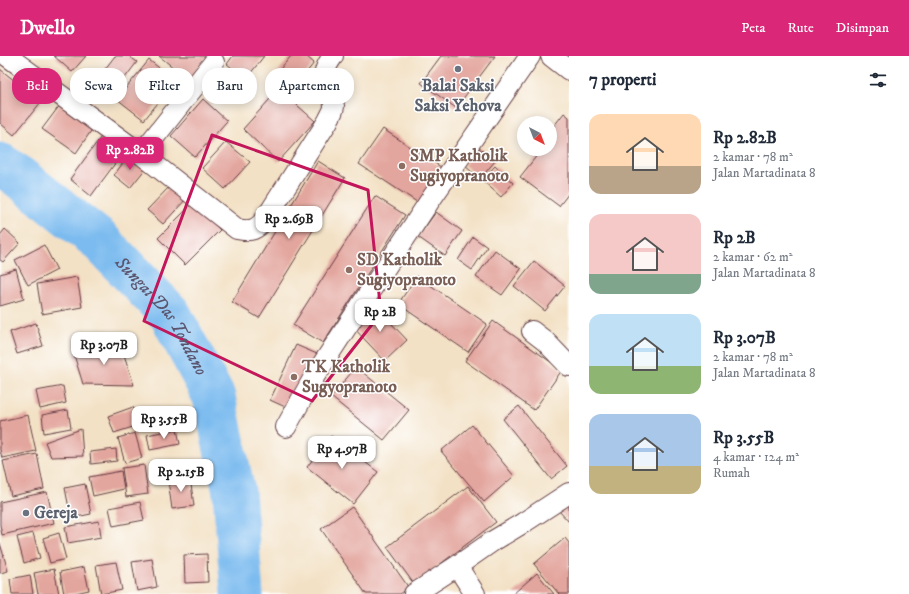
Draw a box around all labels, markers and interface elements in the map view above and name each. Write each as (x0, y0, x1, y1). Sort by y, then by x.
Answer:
text: Dwello (20, 17, 75, 40)
text: Peta (741, 19, 766, 37)
text: Rute (788, 19, 814, 37)
text: Disimpan (836, 19, 889, 37)
marker: Balai Saksi Saksi Yehova (453, 64, 463, 74)
chip: Beli (12, 68, 62, 104)
chip: Sewa (70, 68, 127, 104)
chip: Filter (135, 68, 194, 104)
chip: Baru (202, 68, 257, 104)
chip: Apartemen (265, 68, 354, 104)
text: 7 properti (589, 69, 656, 91)
icon: filters (867, 69, 889, 91)
place label: Balai Saksi Saksi Yehova (415, 75, 502, 117)
north arrow (517, 116, 557, 156)
map controls (517, 116, 557, 156)
text: Rp 2.82B (713, 127, 777, 149)
icon: home (621, 130, 669, 178)
pin: Rp 2.82B (89, 137, 171, 171)
text: Rp 2.82B (106, 142, 154, 158)
place label: SMP Katholik Sugiyopranoto (410, 145, 509, 187)
text: 2 kamar · 78 m² (713, 149, 793, 165)
marker: SMP Katholik Sugiyopranoto (397, 161, 407, 171)
text: Jalan Martadinata 8 (713, 165, 816, 181)
pin: Rp 2.69B (248, 206, 330, 240)
text: Rp 2.69B (264, 211, 314, 227)
text: Rp 2B (713, 227, 756, 249)
icon: home (621, 230, 669, 278)
place label: SD Katholik Sugiyopranoto (357, 249, 456, 291)
text: 2 kamar · 62 m² (713, 249, 793, 265)
water label: Sungai Das Tondano (109, 251, 212, 380)
marker: SD Katholik Sugiyopranoto (344, 265, 354, 275)
text: Jalan Martadinata 8 (713, 265, 816, 281)
pin: Rp 2B (352, 299, 408, 333)
text: Rp 2B (364, 304, 396, 320)
text: Rp 3.07B (713, 327, 776, 349)
icon: home (621, 330, 669, 378)
pin: Rp 3.07B (63, 332, 145, 366)
text: Rp 3.07B (80, 337, 128, 353)
text: 2 kamar · 78 m² (713, 349, 793, 365)
place label: TK Katholik Sugyopranoto (301, 356, 397, 398)
text: Jalan Martadinata 8 (713, 365, 816, 381)
marker: TK Katholik Sugyopranoto (289, 372, 299, 382)
pin: Rp 3.55B (123, 406, 205, 440)
text: Rp 3.55B (141, 411, 187, 427)
text: Rp 3.55B (713, 427, 774, 449)
icon: home (621, 430, 669, 478)
pin: Rp 4.97B (301, 436, 383, 470)
text: Rp 4.97B (317, 441, 367, 457)
text: 4 kamar · 124 m² (713, 449, 799, 465)
pin: Rp 2.15B (140, 459, 222, 493)
text: Rp 2.15B (158, 464, 205, 480)
text: Rumah (713, 465, 750, 481)
place label: Gereja (34, 502, 78, 524)
marker: Gereja (21, 508, 31, 518)

